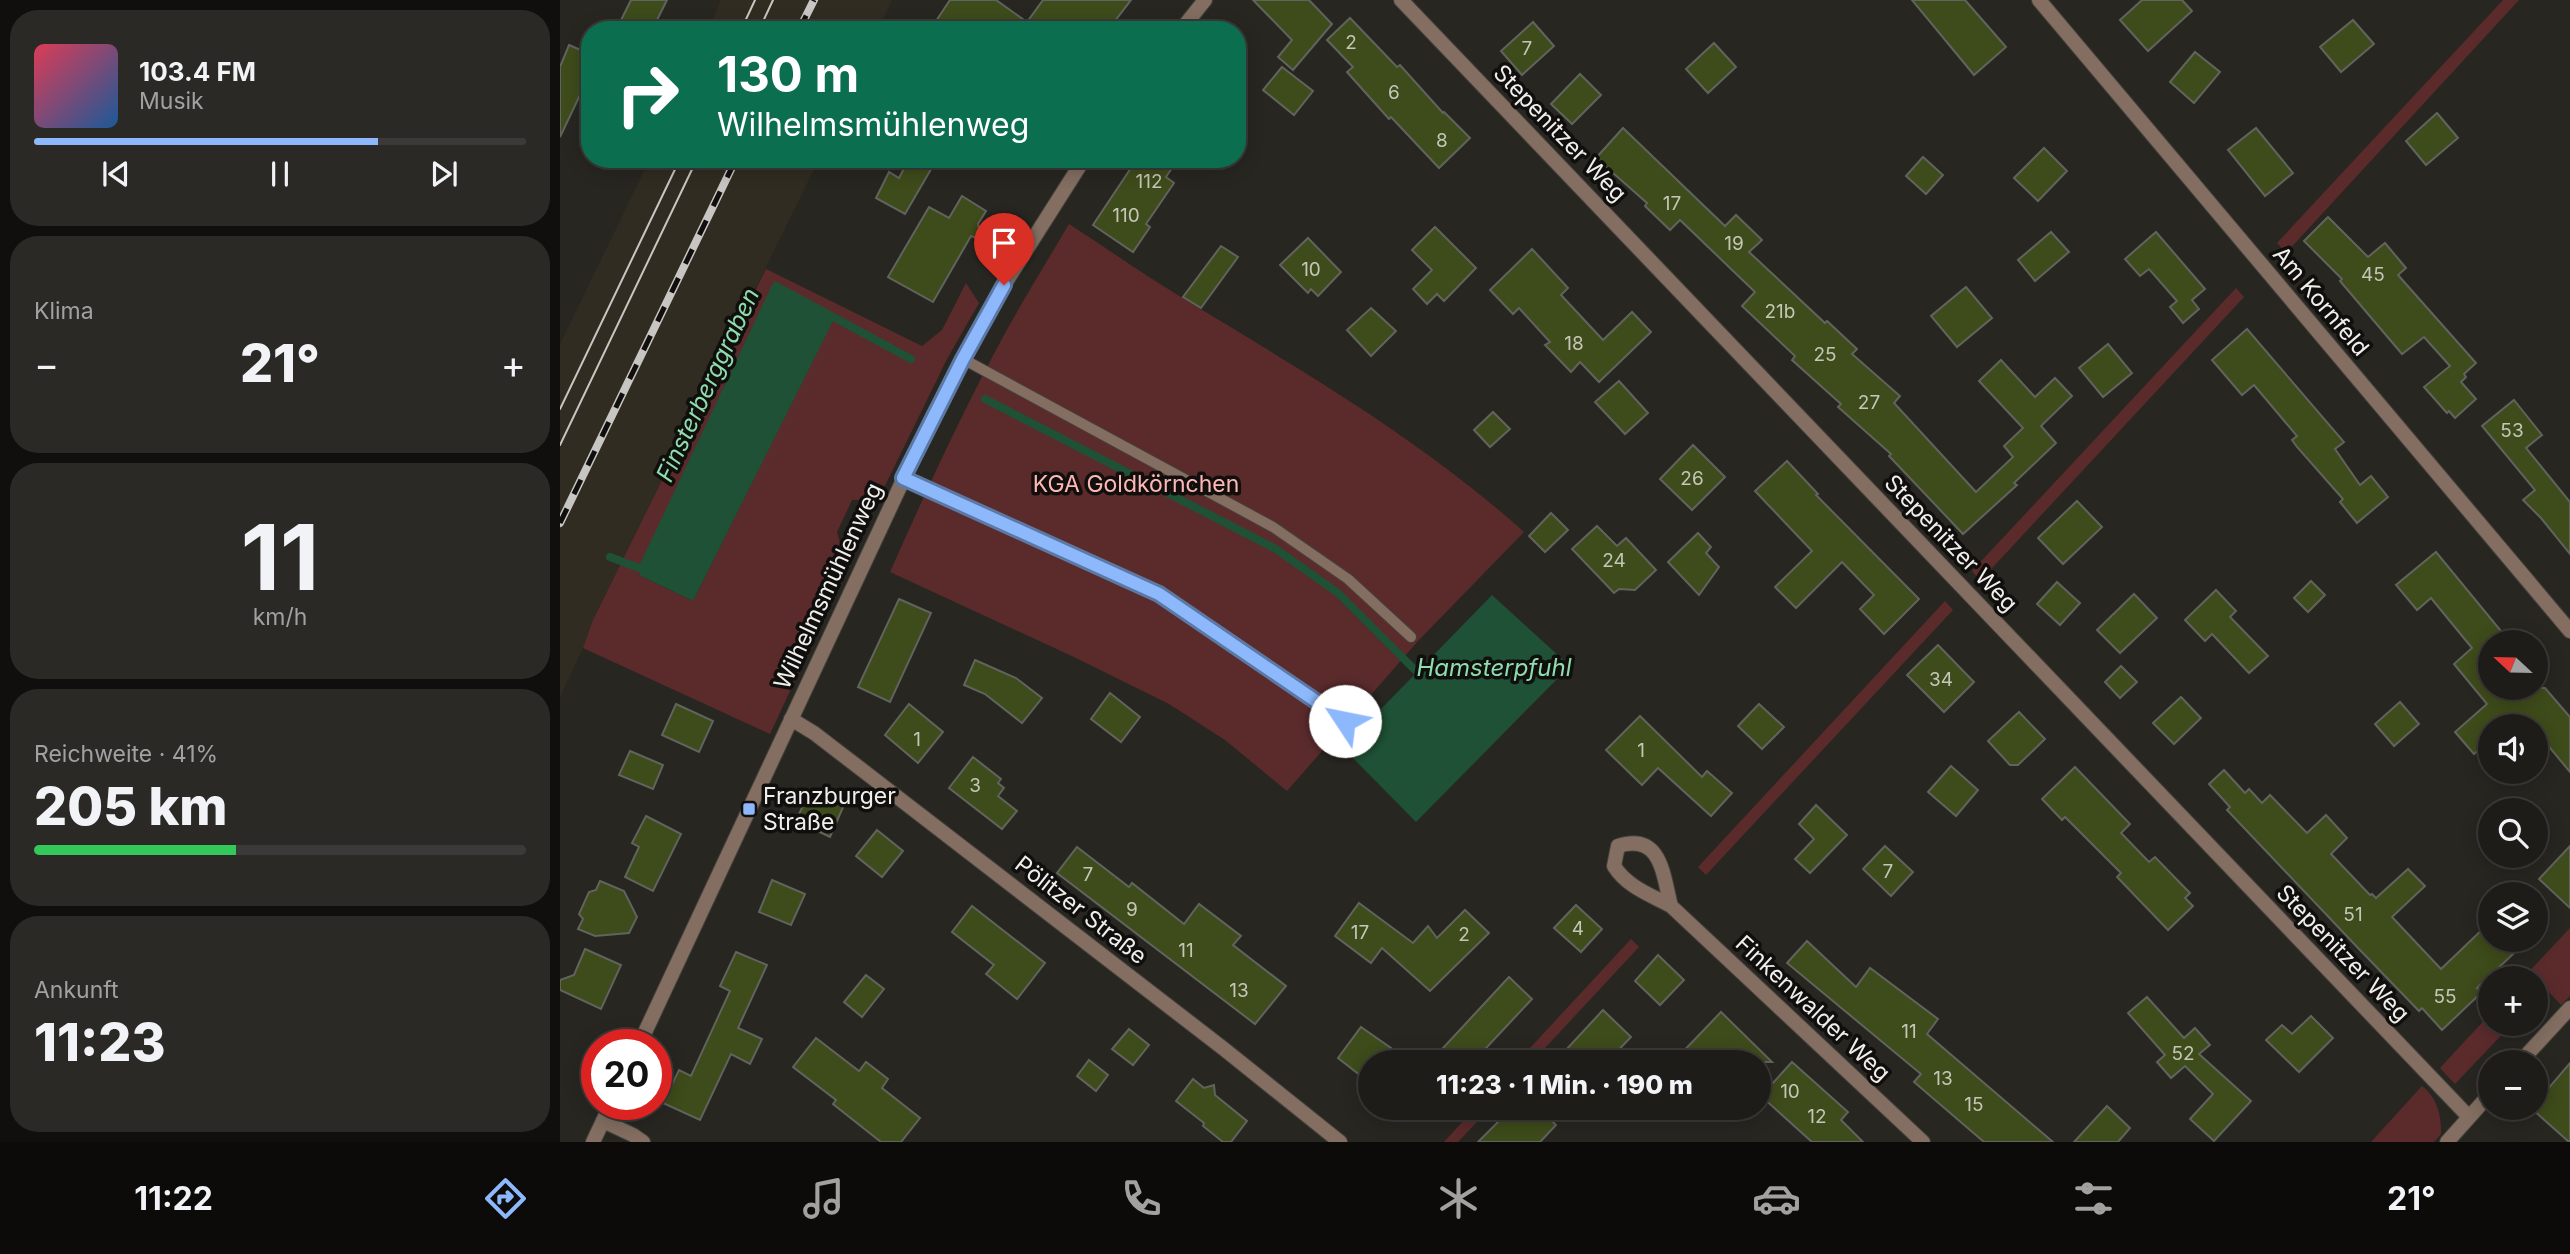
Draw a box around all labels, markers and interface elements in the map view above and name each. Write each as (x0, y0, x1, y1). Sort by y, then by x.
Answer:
house number: 2 (1345, 31, 1357, 54)
house number: 7 (1522, 37, 1532, 60)
text: 130 m (717, 45, 859, 104)
icon: right (602, 49, 693, 140)
text: 103.4 FM (139, 56, 256, 87)
street label: Stepenitzer Weg (1488, 59, 1632, 207)
house number: 6 (1388, 81, 1400, 104)
text: Musik (139, 87, 204, 115)
text: Wilhelmsmühlenweg (717, 105, 1029, 144)
house number: 8 (1436, 129, 1448, 152)
icon: previous (97, 155, 135, 193)
icon: pause (261, 155, 299, 193)
icon: next (425, 155, 463, 193)
house number: 112 (1135, 170, 1163, 193)
house number: 17 (1663, 192, 1681, 215)
house number: 110 (1112, 204, 1140, 227)
pin (974, 213, 1034, 285)
icon: arrive (985, 224, 1023, 262)
house number: 19 (1724, 232, 1744, 255)
street label: Am Kornfeld (2267, 241, 2375, 361)
house number: 10 (1301, 258, 1321, 281)
house number: 45 (2361, 263, 2385, 286)
water label: Finsterberggraben (650, 283, 765, 486)
text: Klima (34, 297, 94, 325)
house number: 21b (1765, 300, 1795, 323)
text: 21° (240, 332, 320, 395)
house number: 18 (1564, 332, 1584, 355)
text: − (34, 341, 59, 387)
text: + (501, 341, 526, 387)
house number: 25 (1813, 343, 1837, 366)
house number: 27 (1858, 391, 1880, 414)
house number: 53 (2500, 419, 2524, 442)
house number: 26 (1680, 467, 1704, 490)
street label: Stepenitzer Weg (1879, 469, 2023, 617)
park label: KGA Goldkörnchen (1033, 470, 1239, 498)
street label: Wilhelmsmühlenweg (768, 478, 888, 694)
text: 11 (241, 502, 319, 612)
house number: 24 (1602, 549, 1626, 572)
text: km/h (253, 603, 307, 631)
north arrow (2478, 630, 2548, 700)
map controls (2478, 630, 2548, 1120)
water label: Hamsterpfuhl (1417, 653, 1572, 682)
house number: 34 (1929, 668, 1953, 691)
position arrow (1308, 684, 1382, 758)
button: sound (2478, 714, 2548, 784)
house number: 1 (913, 728, 921, 751)
house number: 1 (1637, 739, 1645, 762)
text: Reichweite · 41% (34, 740, 218, 768)
house number: 3 (969, 774, 981, 797)
text: 205 km (34, 775, 227, 838)
place label: Franzburger Straße (763, 782, 896, 836)
button: search (2478, 798, 2548, 868)
marker: Franzburger Straße (741, 801, 757, 817)
street label: Pölitzer Straße (1010, 850, 1152, 970)
house number: 7 (1883, 860, 1893, 883)
house number: 7 (1083, 863, 1093, 886)
street label: Stepenitzer Weg (2271, 879, 2415, 1027)
button: layers (2478, 882, 2548, 952)
house number: 9 (1126, 898, 1138, 921)
house number: 51 (2343, 903, 2363, 926)
house number: 4 (1572, 917, 1584, 940)
house number: 17 (1351, 921, 1369, 944)
house number: 2 (1458, 923, 1470, 946)
street label: Finkenwalder Weg (1730, 929, 1896, 1087)
house number: 11 (1178, 939, 1194, 962)
button: + (2478, 966, 2548, 1036)
text: Ankunft (34, 976, 119, 1004)
house number: 13 (1229, 979, 1249, 1002)
house number: 55 (2433, 985, 2457, 1008)
text: 11:23 (34, 1011, 166, 1074)
house number: 11 (1901, 1020, 1917, 1043)
speed limit sign: 20 (581, 1029, 672, 1120)
house number: 52 (2171, 1042, 2195, 1065)
button: − (2478, 1050, 2548, 1120)
house number: 13 (1933, 1067, 1953, 1090)
text: 11:23 · 1 Min. · 190 m (1436, 1069, 1693, 1100)
house number: 10 (1780, 1080, 1800, 1103)
house number: 15 (1964, 1093, 1984, 1116)
house number: 12 (1807, 1105, 1827, 1128)
icon: directions (481, 1174, 530, 1223)
icon: music (799, 1174, 848, 1223)
icon: phone (1117, 1174, 1166, 1223)
icon: climate (1434, 1174, 1483, 1223)
icon: car (1752, 1174, 1801, 1223)
icon: filters (2069, 1174, 2118, 1223)
text: 11:22 (134, 1179, 213, 1218)
text: 21° (2387, 1179, 2436, 1218)

